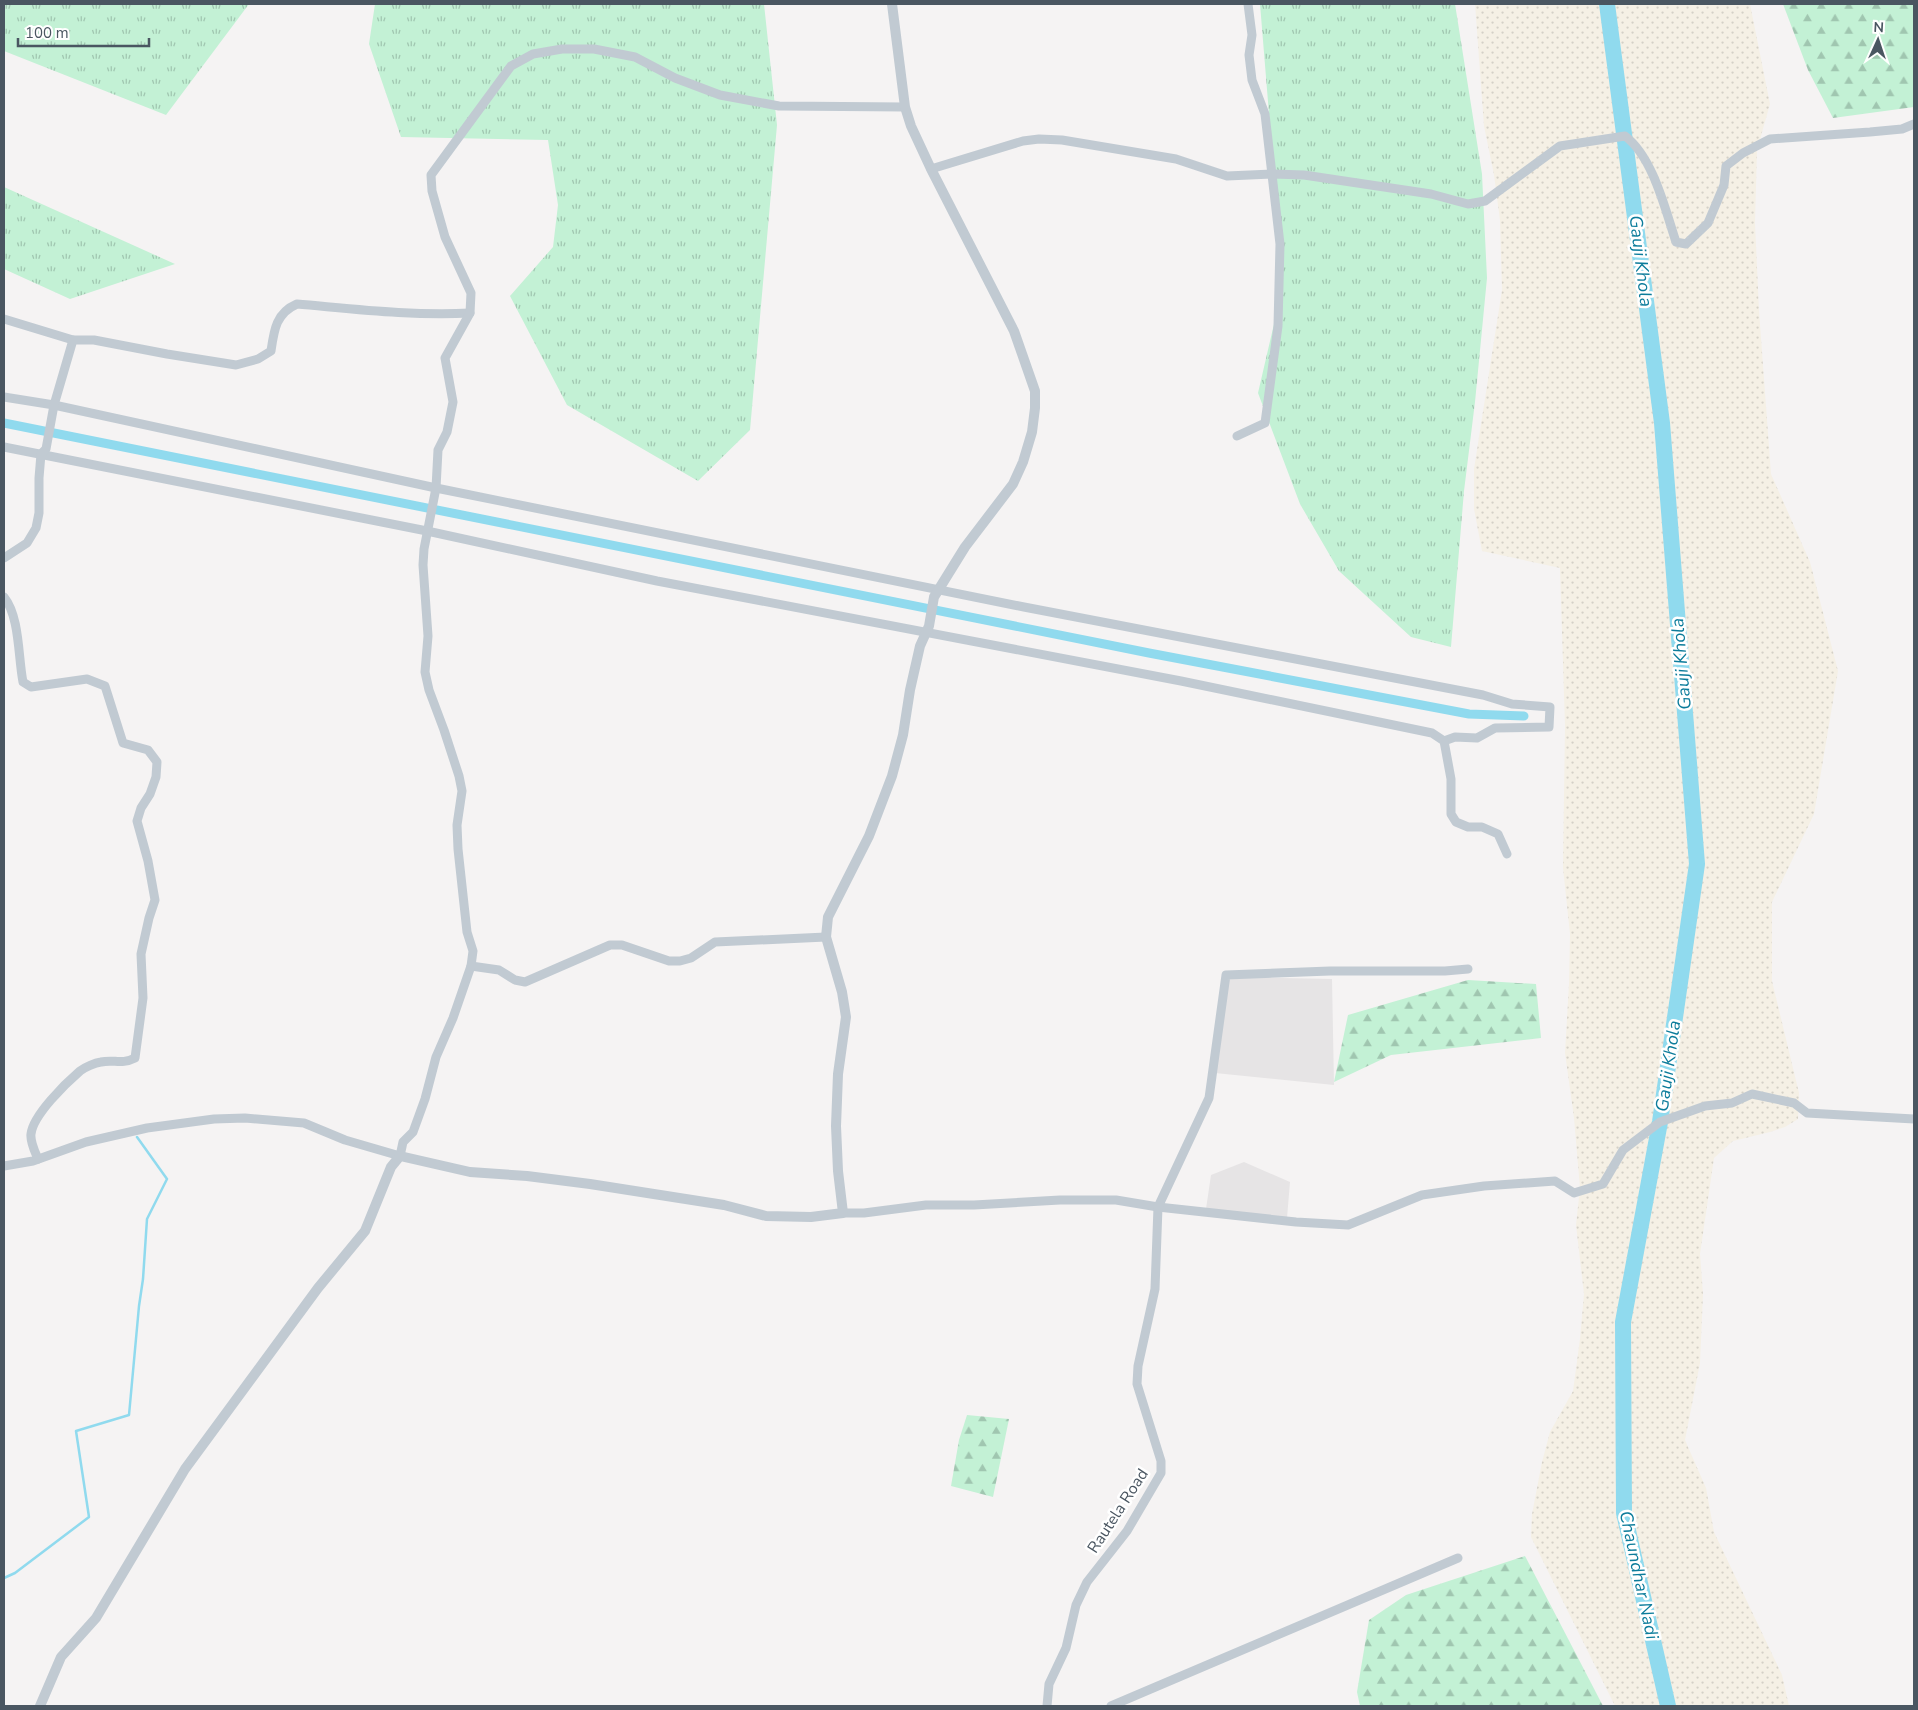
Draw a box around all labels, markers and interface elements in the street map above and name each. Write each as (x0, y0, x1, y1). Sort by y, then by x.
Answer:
scale bar (18, 15, 149, 47)
north arrow (1853, 15, 1903, 65)
text: N (1873, 18, 1884, 37)
text: 100 m (25, 23, 69, 43)
water label: Gauji Khola (1623, 214, 1659, 308)
water label: Gauji Khola (1665, 617, 1697, 711)
water label: Gauji Khola (1650, 1019, 1686, 1113)
street label: Rautela Road (1082, 1464, 1154, 1558)
water label: Chaundhar Nadi (1614, 1508, 1665, 1642)

